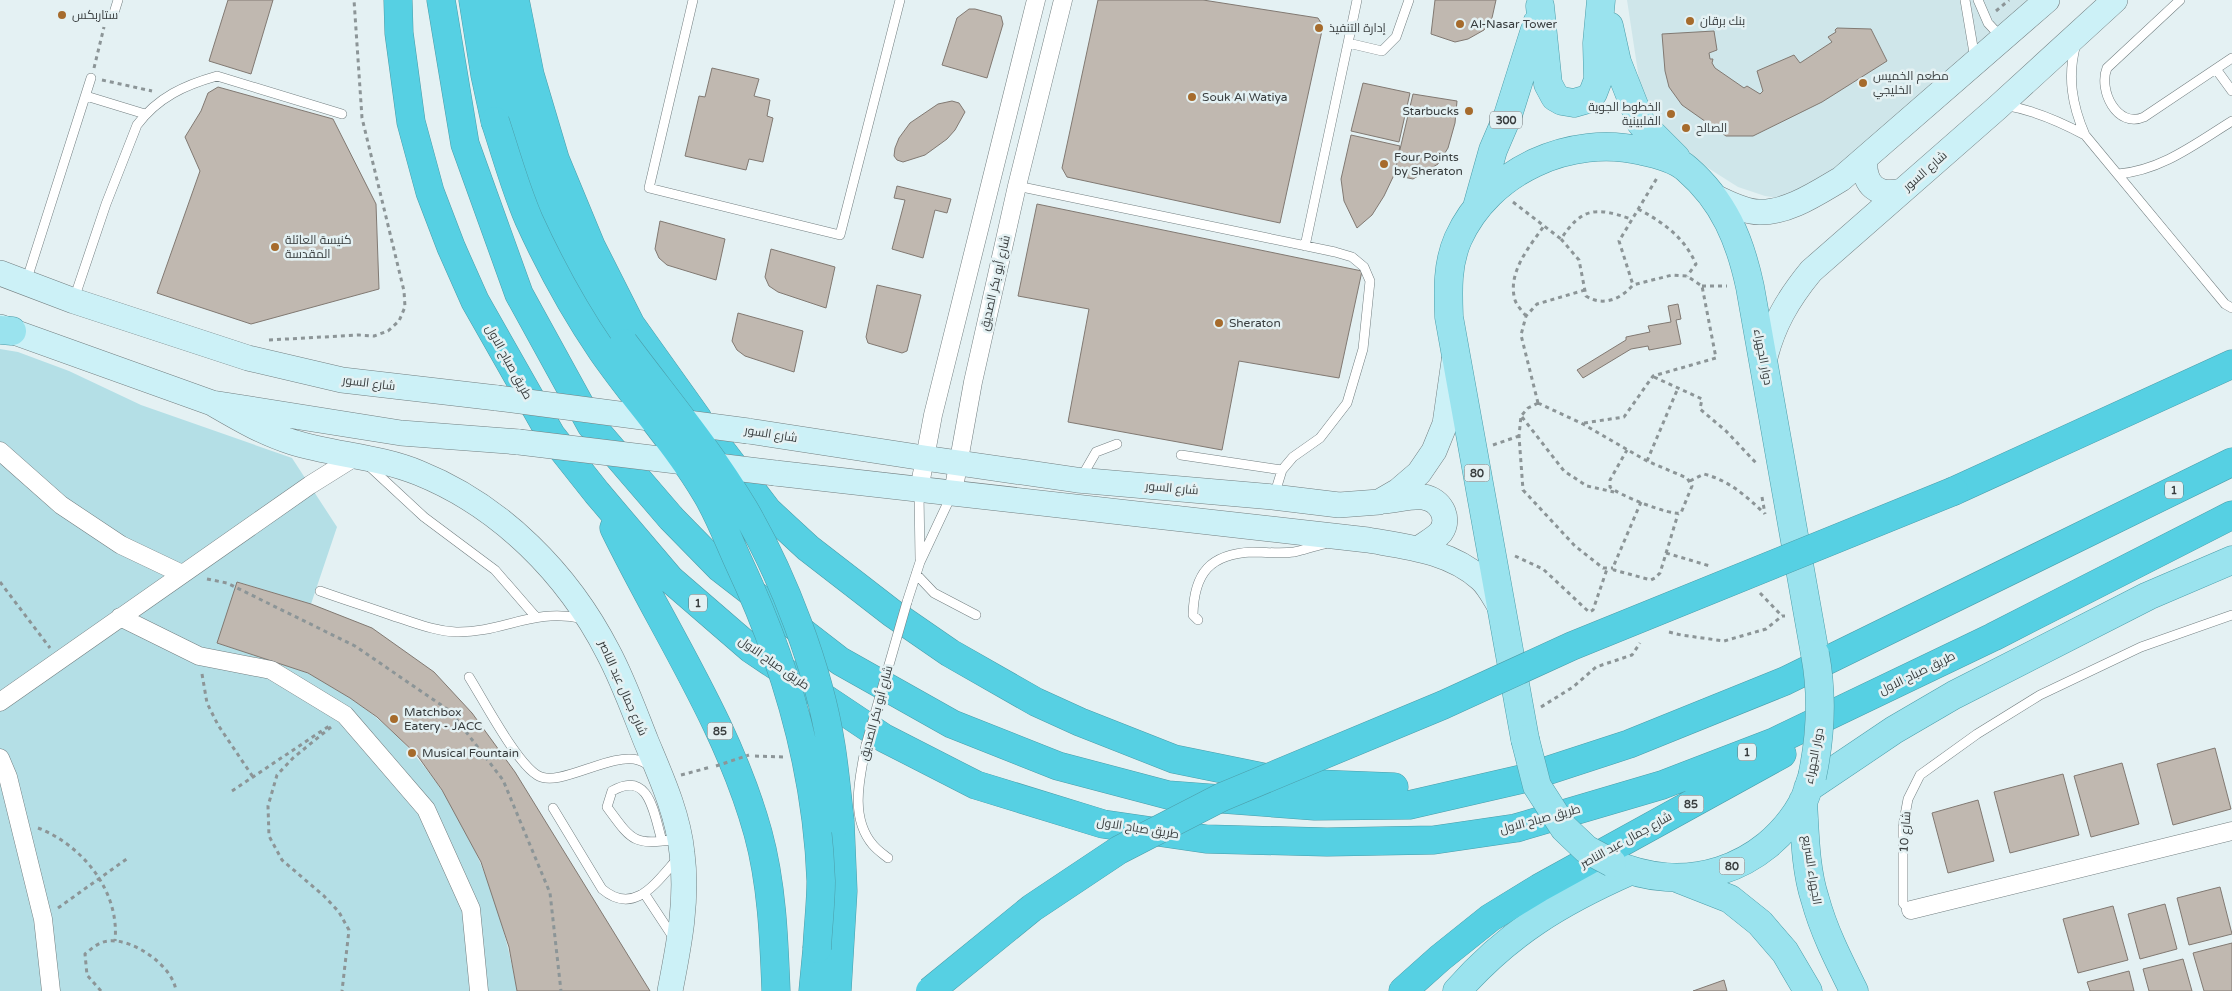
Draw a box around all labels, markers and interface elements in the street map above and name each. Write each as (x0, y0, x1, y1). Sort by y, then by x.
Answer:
place label: ستاربكس (72, 8, 118, 22)
marker: ستاربكس (56, 9, 68, 21)
place label: بنك برقان (1700, 14, 1745, 28)
marker: بنك برقان (1684, 15, 1696, 27)
place label: Al-Nasar Tower (1470, 17, 1558, 31)
marker: Al-Nasar Tower (1454, 18, 1466, 30)
place label: إدارة التنفيذ (1329, 21, 1386, 35)
marker: إدارة التنفيذ (1313, 22, 1325, 34)
place label: مطعم الخميس الخليجي (1873, 69, 1949, 100)
marker: مطعم الخميس الخليجي (1857, 77, 1869, 89)
place label: Souk Al Watiya (1202, 90, 1288, 104)
marker: Souk Al Watiya (1186, 91, 1198, 103)
place label: الخطوط الجوية الفلبينية (1588, 100, 1661, 128)
place label: Starbucks (1402, 104, 1459, 118)
marker: Starbucks (1463, 105, 1475, 117)
marker: الخطوط الجوية الفلبينية (1665, 108, 1677, 120)
road number: 300 (1490, 112, 1522, 128)
place label: الصالح (1696, 121, 1727, 136)
marker: الصالح (1680, 122, 1692, 134)
street label: شارع السور (1900, 148, 1950, 195)
place label: Four Points by Sheraton (1394, 150, 1463, 178)
marker: Four Points by Sheraton (1378, 158, 1390, 170)
place label: كنيسة العائلة المقدسة (285, 233, 351, 261)
street label: شارع أبو بكر الصديق (976, 233, 1014, 332)
marker: كنيسة العائلة المقدسة (269, 241, 281, 253)
place label: Sheraton (1229, 316, 1281, 330)
marker: Sheraton (1213, 317, 1225, 329)
street label: طريق صباح الاول (482, 322, 535, 402)
street label: دوار الجهراء (1751, 328, 1775, 386)
street label: شارع السور (341, 373, 396, 394)
street label: شارع السور (742, 423, 798, 446)
road number: 80 (1464, 464, 1490, 482)
street label: شارع السور (1144, 479, 1199, 498)
road number: 1 (2165, 482, 2183, 498)
road number: 1 (689, 594, 707, 612)
street label: طريق صباح الاول (735, 633, 812, 693)
street label: شارع جمال عبد الناصر (594, 637, 650, 738)
street label: طريق صباح الاول (1877, 648, 1958, 698)
street label: شارع أبو بكر الصديق (856, 664, 896, 762)
place label: Matchbox Eatery - JACC (404, 705, 482, 733)
marker: Matchbox Eatery - JACC (388, 713, 400, 725)
road number: 85 (708, 722, 732, 739)
street label: دوار الجهراء (1802, 727, 1826, 785)
road number: 1 (1738, 744, 1756, 760)
place label: Musical Fountain (422, 746, 519, 760)
marker: Musical Fountain (406, 747, 418, 759)
road number: 85 (1678, 796, 1704, 812)
street label: طريق صباح الاول (1498, 801, 1582, 837)
street label: شارع جمال عبد الناصر (1577, 809, 1675, 872)
street label: شارع 10 (1897, 811, 1914, 853)
street label: طريق صباح الاول (1096, 815, 1180, 842)
street label: الجهراء السريع (1799, 834, 1824, 906)
road number: 80 (1720, 858, 1744, 874)

